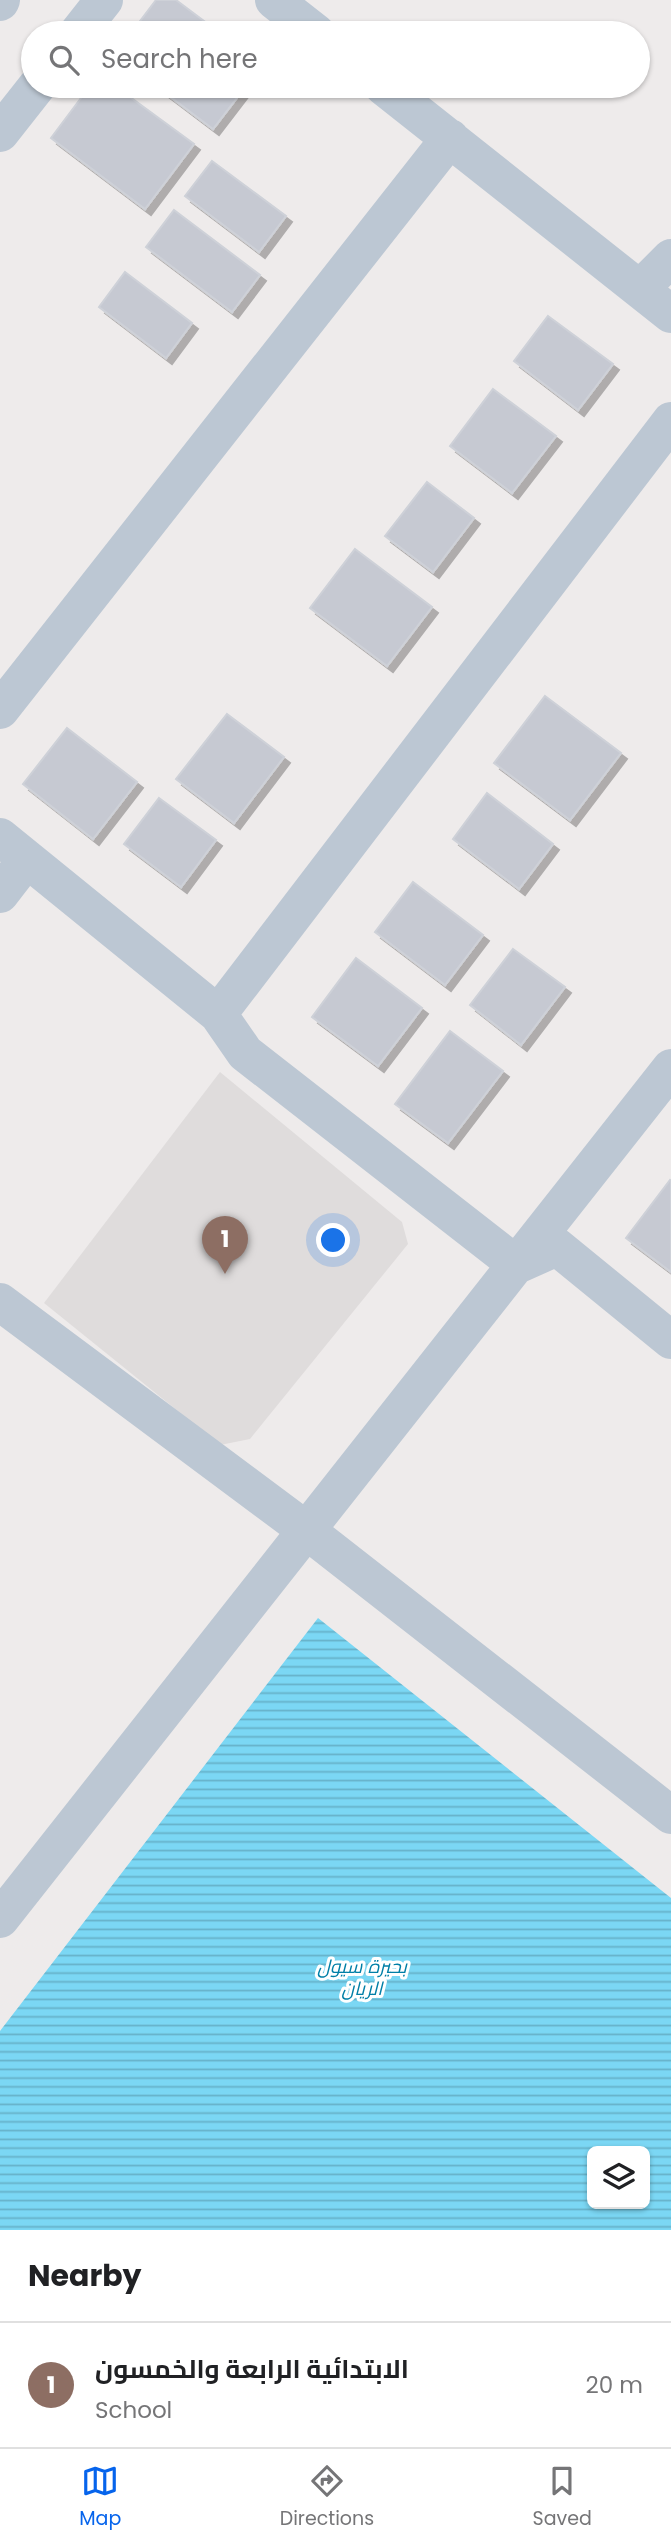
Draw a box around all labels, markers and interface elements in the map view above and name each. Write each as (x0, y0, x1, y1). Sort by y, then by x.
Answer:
search box (21, 21, 650, 98)
icon: search (45, 41, 83, 79)
text: Search here (101, 41, 258, 77)
pin: 1 (202, 1216, 248, 1274)
your location (316, 1223, 350, 1257)
water label: بحيرة سيول الريان (317, 1953, 408, 2002)
map controls (587, 2146, 650, 2209)
button: layers (587, 2146, 650, 2209)
text: Nearby (28, 2254, 142, 2297)
text: الابتدائية الرابعة والخمسون (95, 2351, 409, 2387)
text: 1 (47, 2369, 55, 2401)
text: 20 m (585, 2369, 643, 2401)
text: School (95, 2394, 172, 2426)
tab: Map (79, 2462, 121, 2533)
tab: Directions (280, 2462, 374, 2533)
tab: Saved (533, 2462, 592, 2533)

